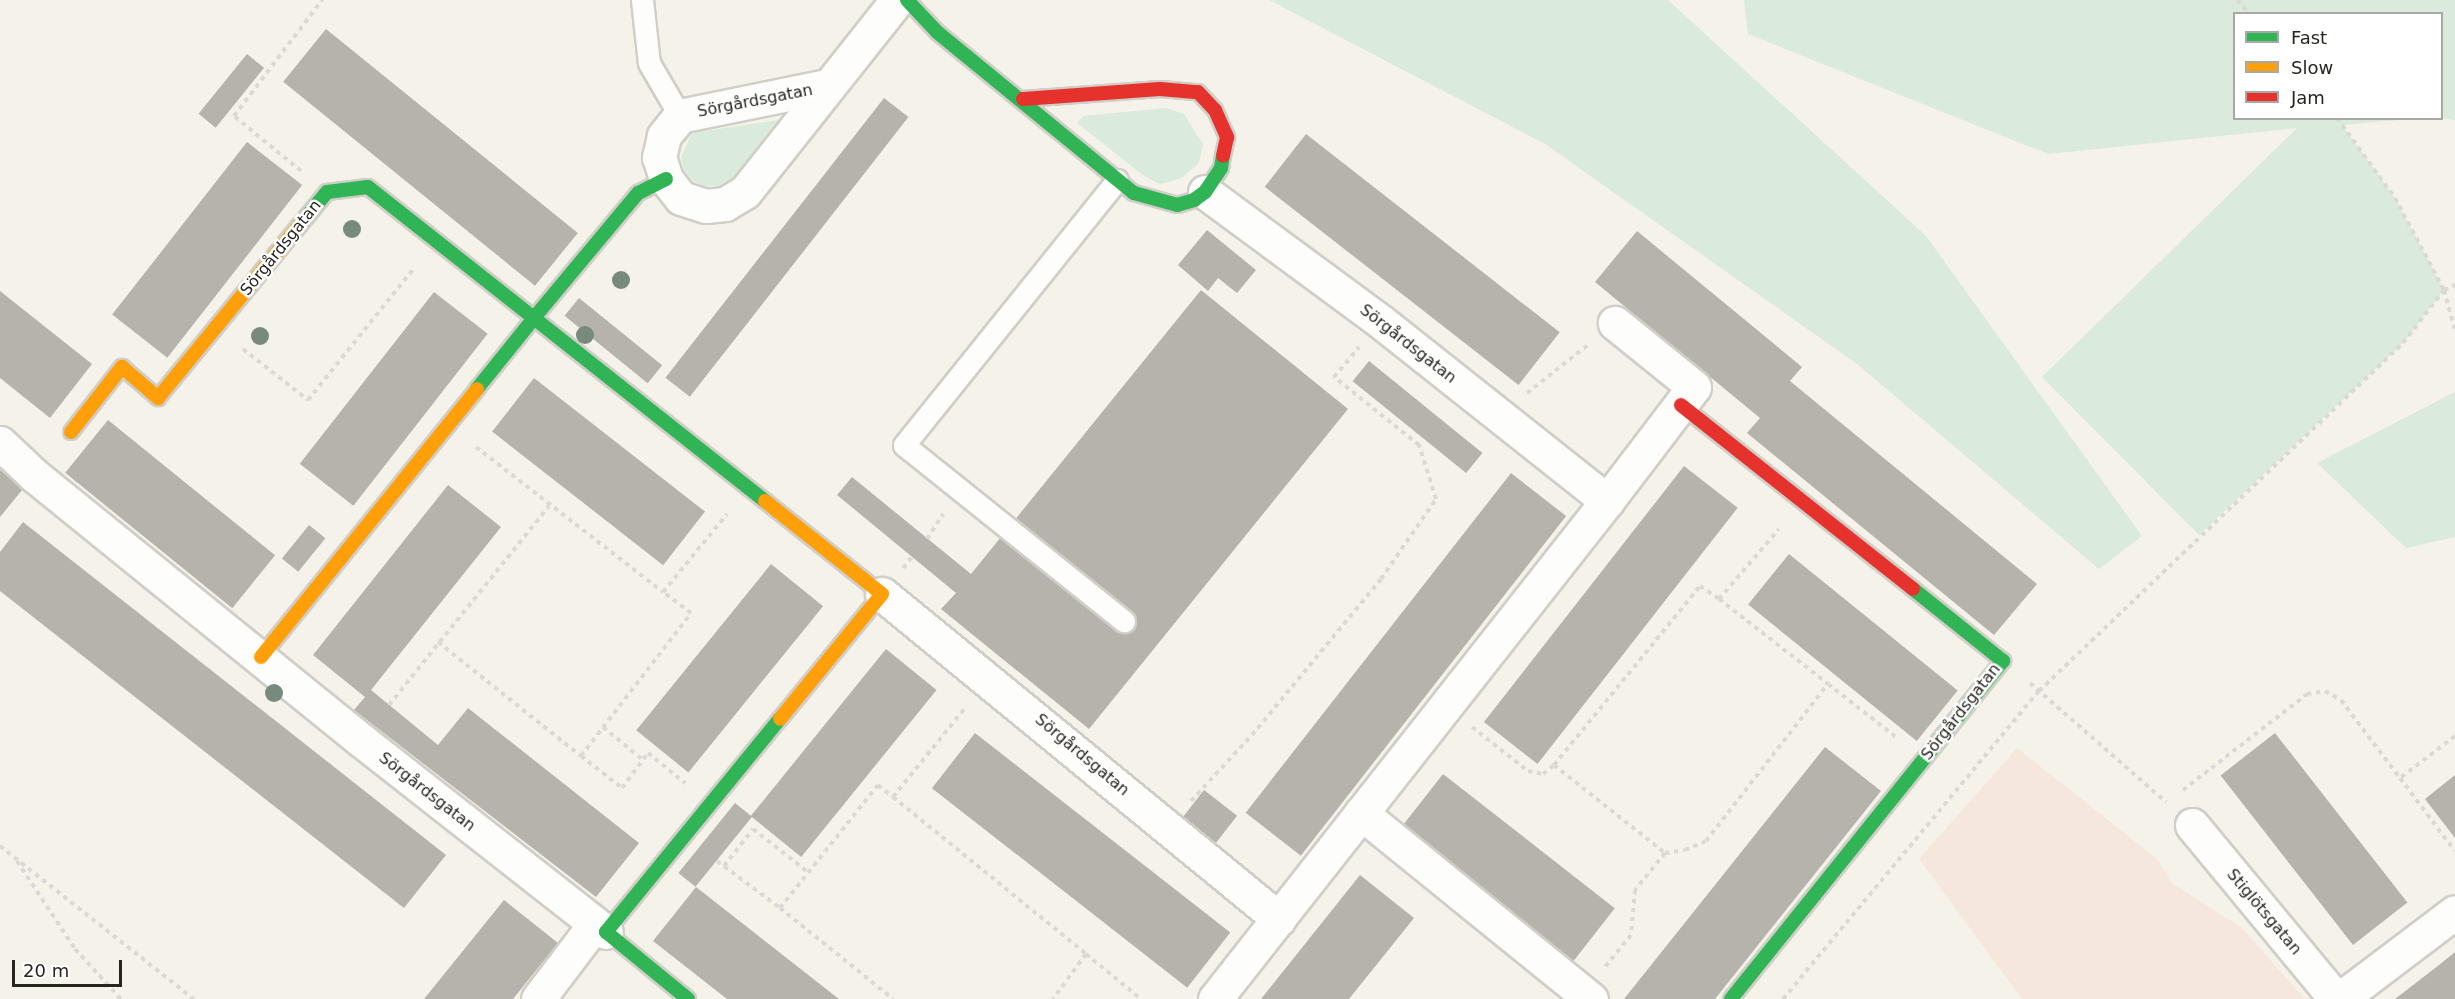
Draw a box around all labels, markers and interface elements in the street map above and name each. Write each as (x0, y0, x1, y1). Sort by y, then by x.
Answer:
legend (2233, 12, 2443, 120)
text: Fast (2291, 27, 2327, 48)
text: Slow (2291, 57, 2333, 78)
street label: Sörgårdsgatan (696, 80, 814, 122)
text: Jam (2291, 87, 2325, 108)
street label: Sörgårdsgatan (237, 196, 325, 300)
street label: Sörgårdsgatan (1356, 300, 1460, 388)
street label: Sörgårdsgatan (1917, 660, 2005, 764)
street label: Sörgårdsgatan (1031, 710, 1133, 800)
street label: Sörgårdsgatan (375, 748, 479, 836)
street label: Stiglötsgatan (2223, 865, 2305, 959)
scale bar (15, 948, 124, 986)
text: 20 m (23, 960, 69, 981)

